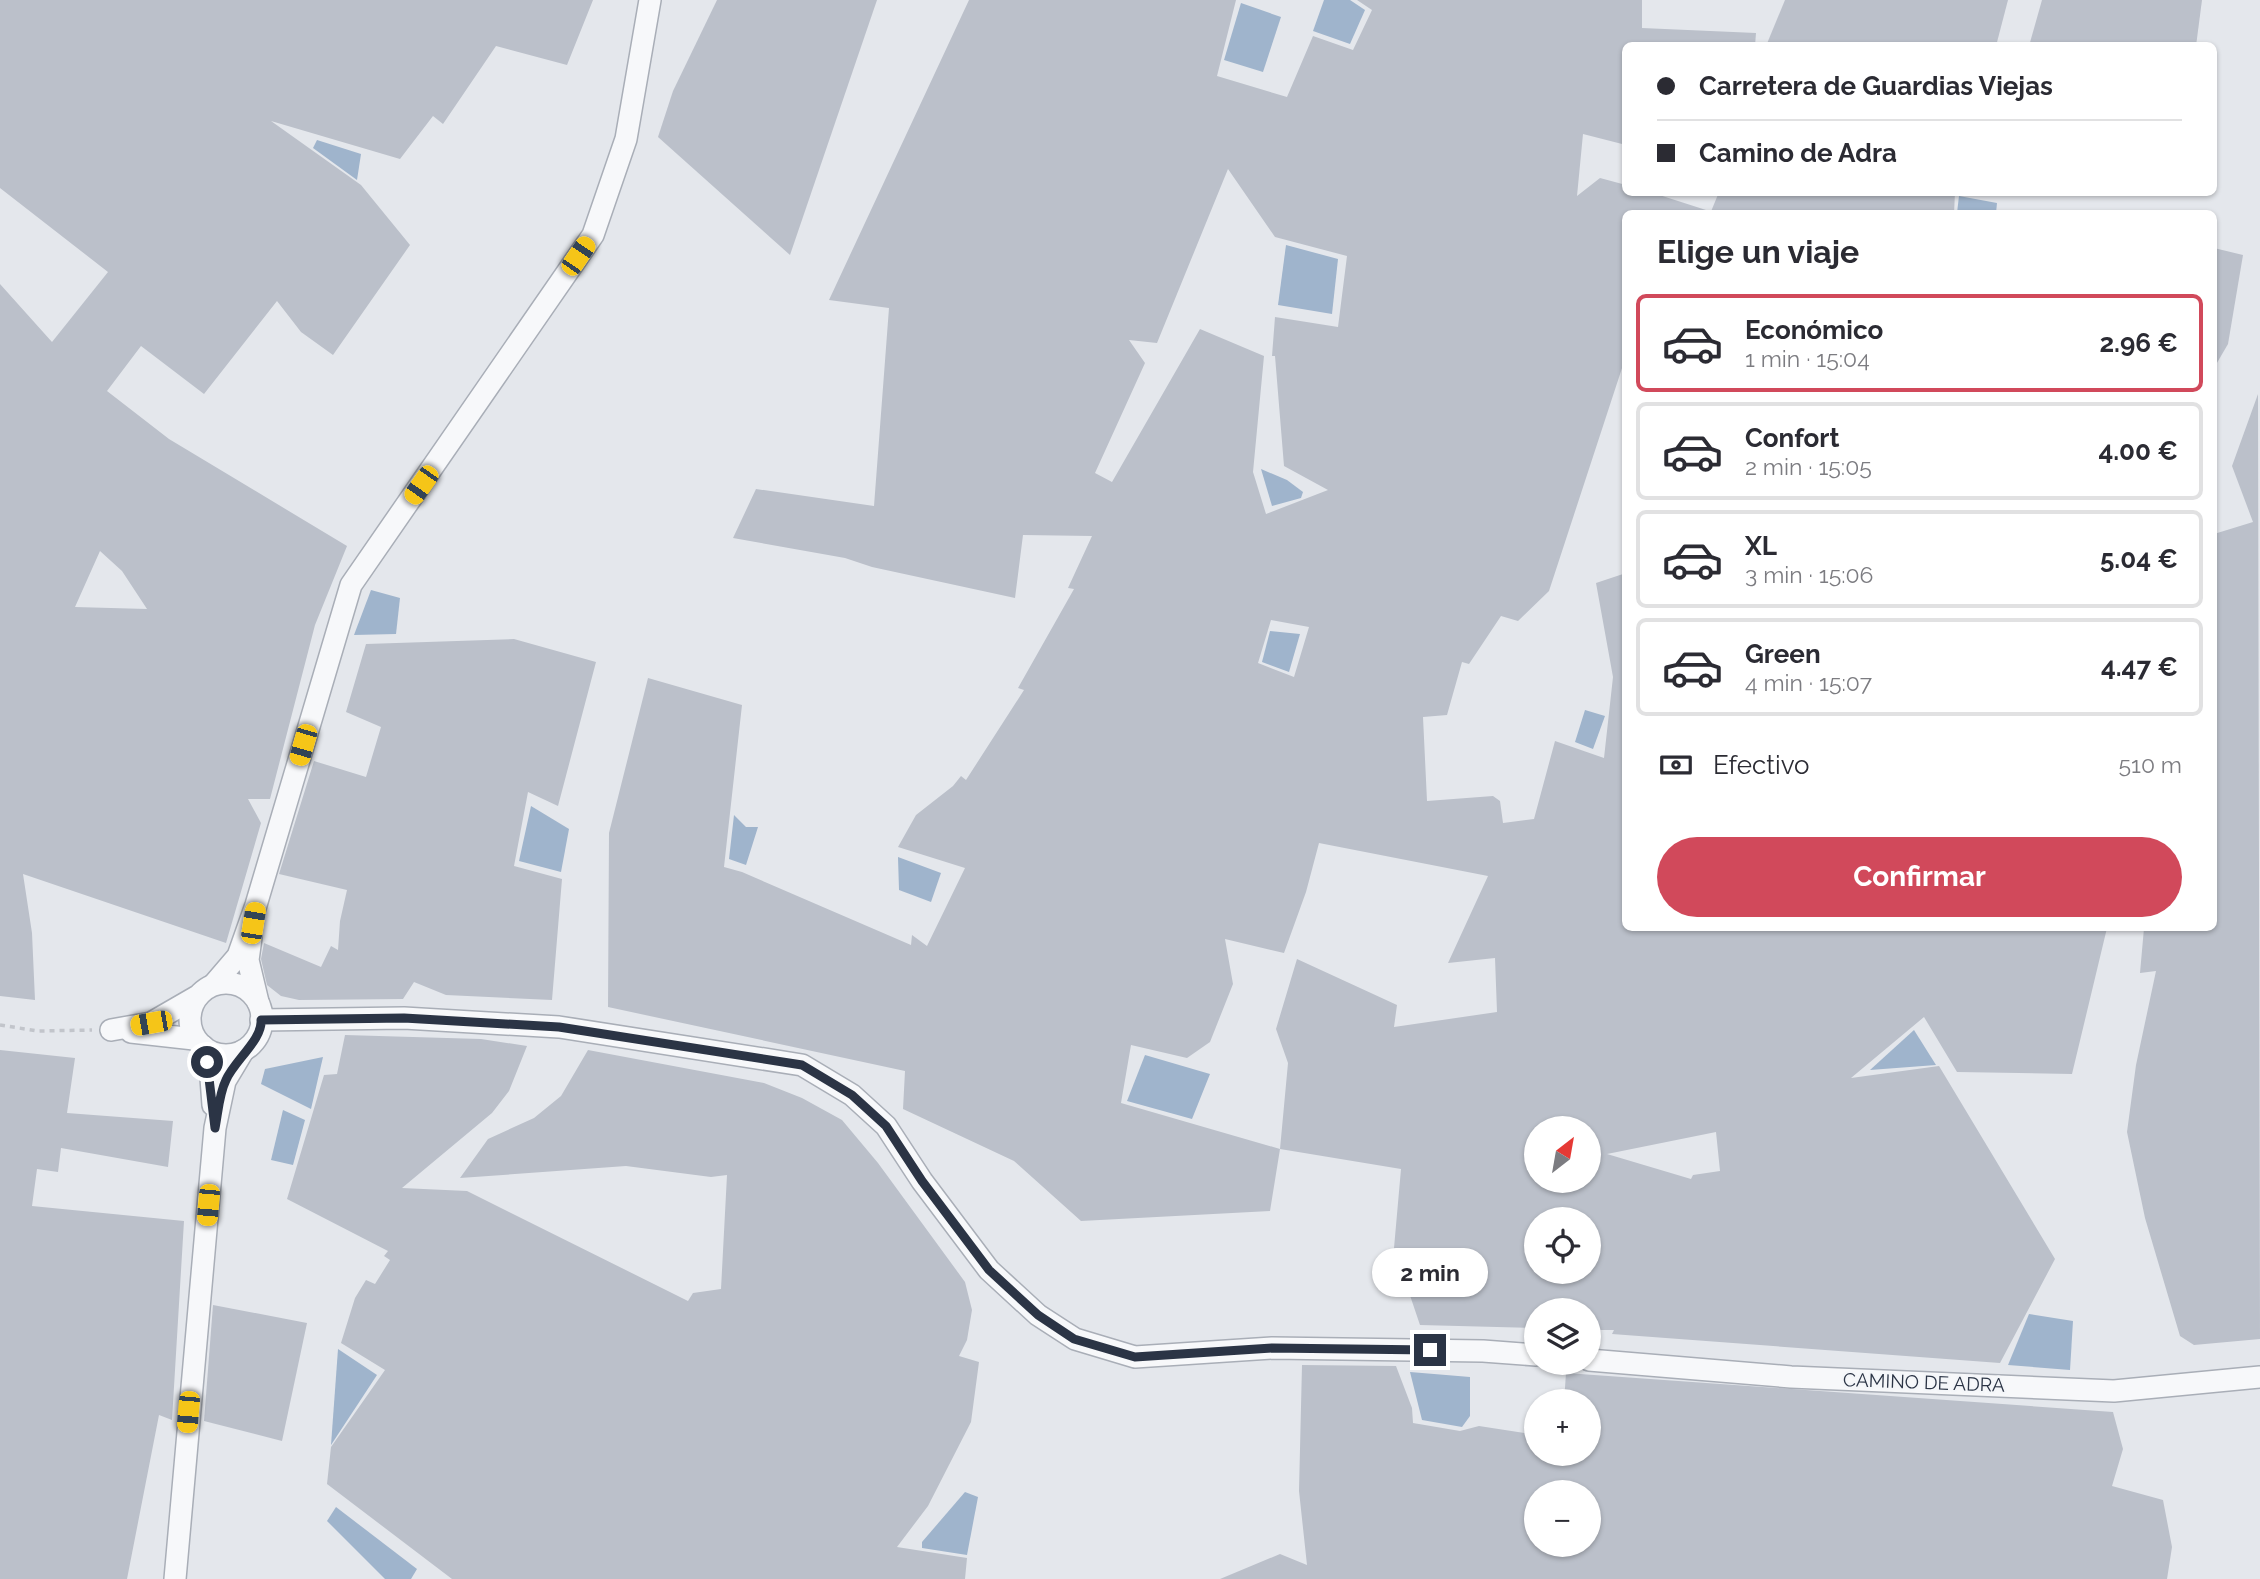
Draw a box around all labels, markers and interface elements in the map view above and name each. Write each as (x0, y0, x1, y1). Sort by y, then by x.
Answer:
text: Carretera de Guardias Viejas (1699, 71, 2053, 101)
text: Camino de Adra (1699, 138, 1897, 168)
car (558, 233, 599, 279)
text: Elige un viaje (1657, 233, 1859, 270)
icon: car (1661, 312, 1724, 375)
text: Económico (1745, 315, 1883, 345)
text: 2.96 € (2099, 328, 2178, 358)
text: 1 min · 15:04 (1745, 345, 1870, 372)
icon: car (1661, 420, 1724, 483)
text: Confort (1745, 423, 1839, 453)
text: 4.00 € (2098, 436, 2178, 466)
text: 2 min · 15:05 (1745, 453, 1872, 480)
car (401, 462, 442, 508)
icon: car (1661, 528, 1724, 591)
text: XL (1745, 531, 1777, 561)
text: 5.04 € (2100, 544, 2178, 574)
text: 3 min · 15:06 (1745, 561, 1873, 588)
icon: car (1661, 636, 1724, 699)
text: Green (1745, 639, 1821, 669)
text: 4.47 € (2101, 652, 2178, 682)
text: 4 min · 15:07 (1745, 669, 1872, 696)
car (288, 722, 319, 768)
icon: cash (1657, 746, 1695, 784)
text: Efectivo (1713, 750, 1810, 780)
text: 510 m (2119, 751, 2182, 778)
button: Confirmar (1657, 837, 2182, 917)
car (240, 901, 267, 945)
car (129, 1009, 174, 1037)
route start (191, 1046, 223, 1078)
north arrow (1524, 1116, 1601, 1194)
map controls (1524, 1116, 1601, 1557)
car (196, 1183, 221, 1227)
button: locate (1524, 1207, 1601, 1284)
callout: 2 min (1372, 1248, 1488, 1298)
text: 2 min (1400, 1259, 1460, 1286)
button: layers (1524, 1298, 1601, 1375)
route end (1414, 1334, 1446, 1366)
street label: CAMINO DE ADRA (1843, 1368, 2005, 1396)
button: + (1524, 1389, 1601, 1466)
car (176, 1390, 201, 1434)
button: − (1524, 1480, 1601, 1557)

